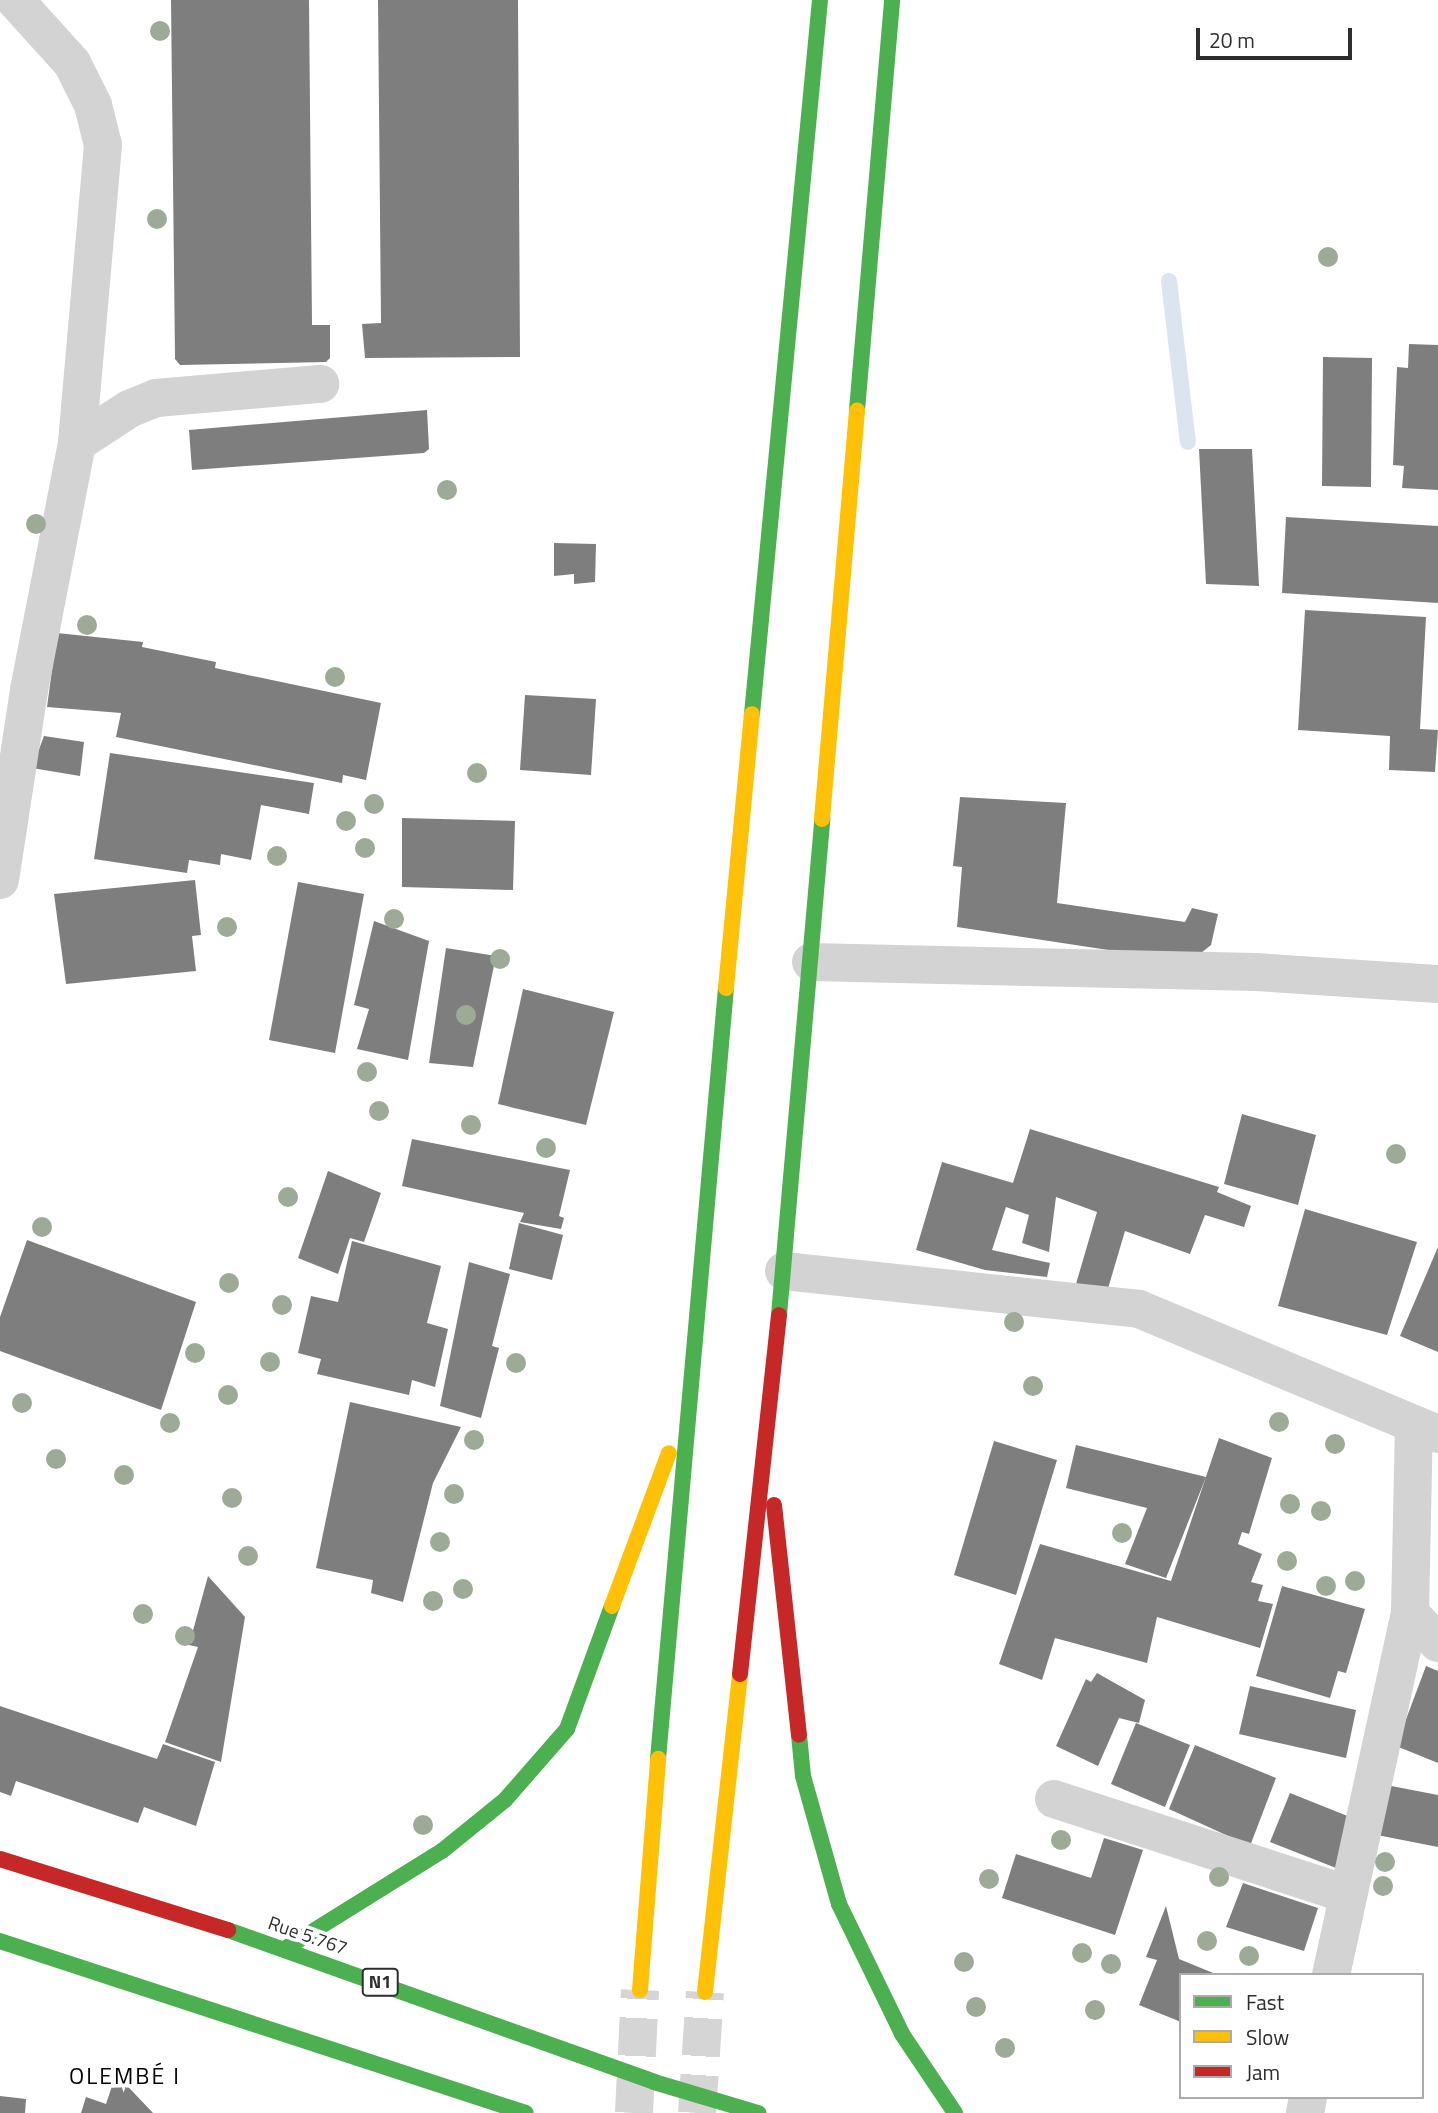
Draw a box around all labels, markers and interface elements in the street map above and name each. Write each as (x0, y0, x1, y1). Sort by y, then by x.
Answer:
scale bar (1200, 14, 1356, 58)
text: 20 m (1209, 24, 1255, 56)
street label: Rue 5.767 (265, 1911, 351, 1959)
road number: N1 (361, 1968, 399, 1996)
legend (1179, 1973, 1424, 2099)
text: Fast (1246, 1986, 1284, 2018)
text: Slow (1246, 2021, 1289, 2053)
text: Jam (1246, 2056, 1280, 2088)
district label: OLEMBÉ I (70, 2062, 180, 2090)

